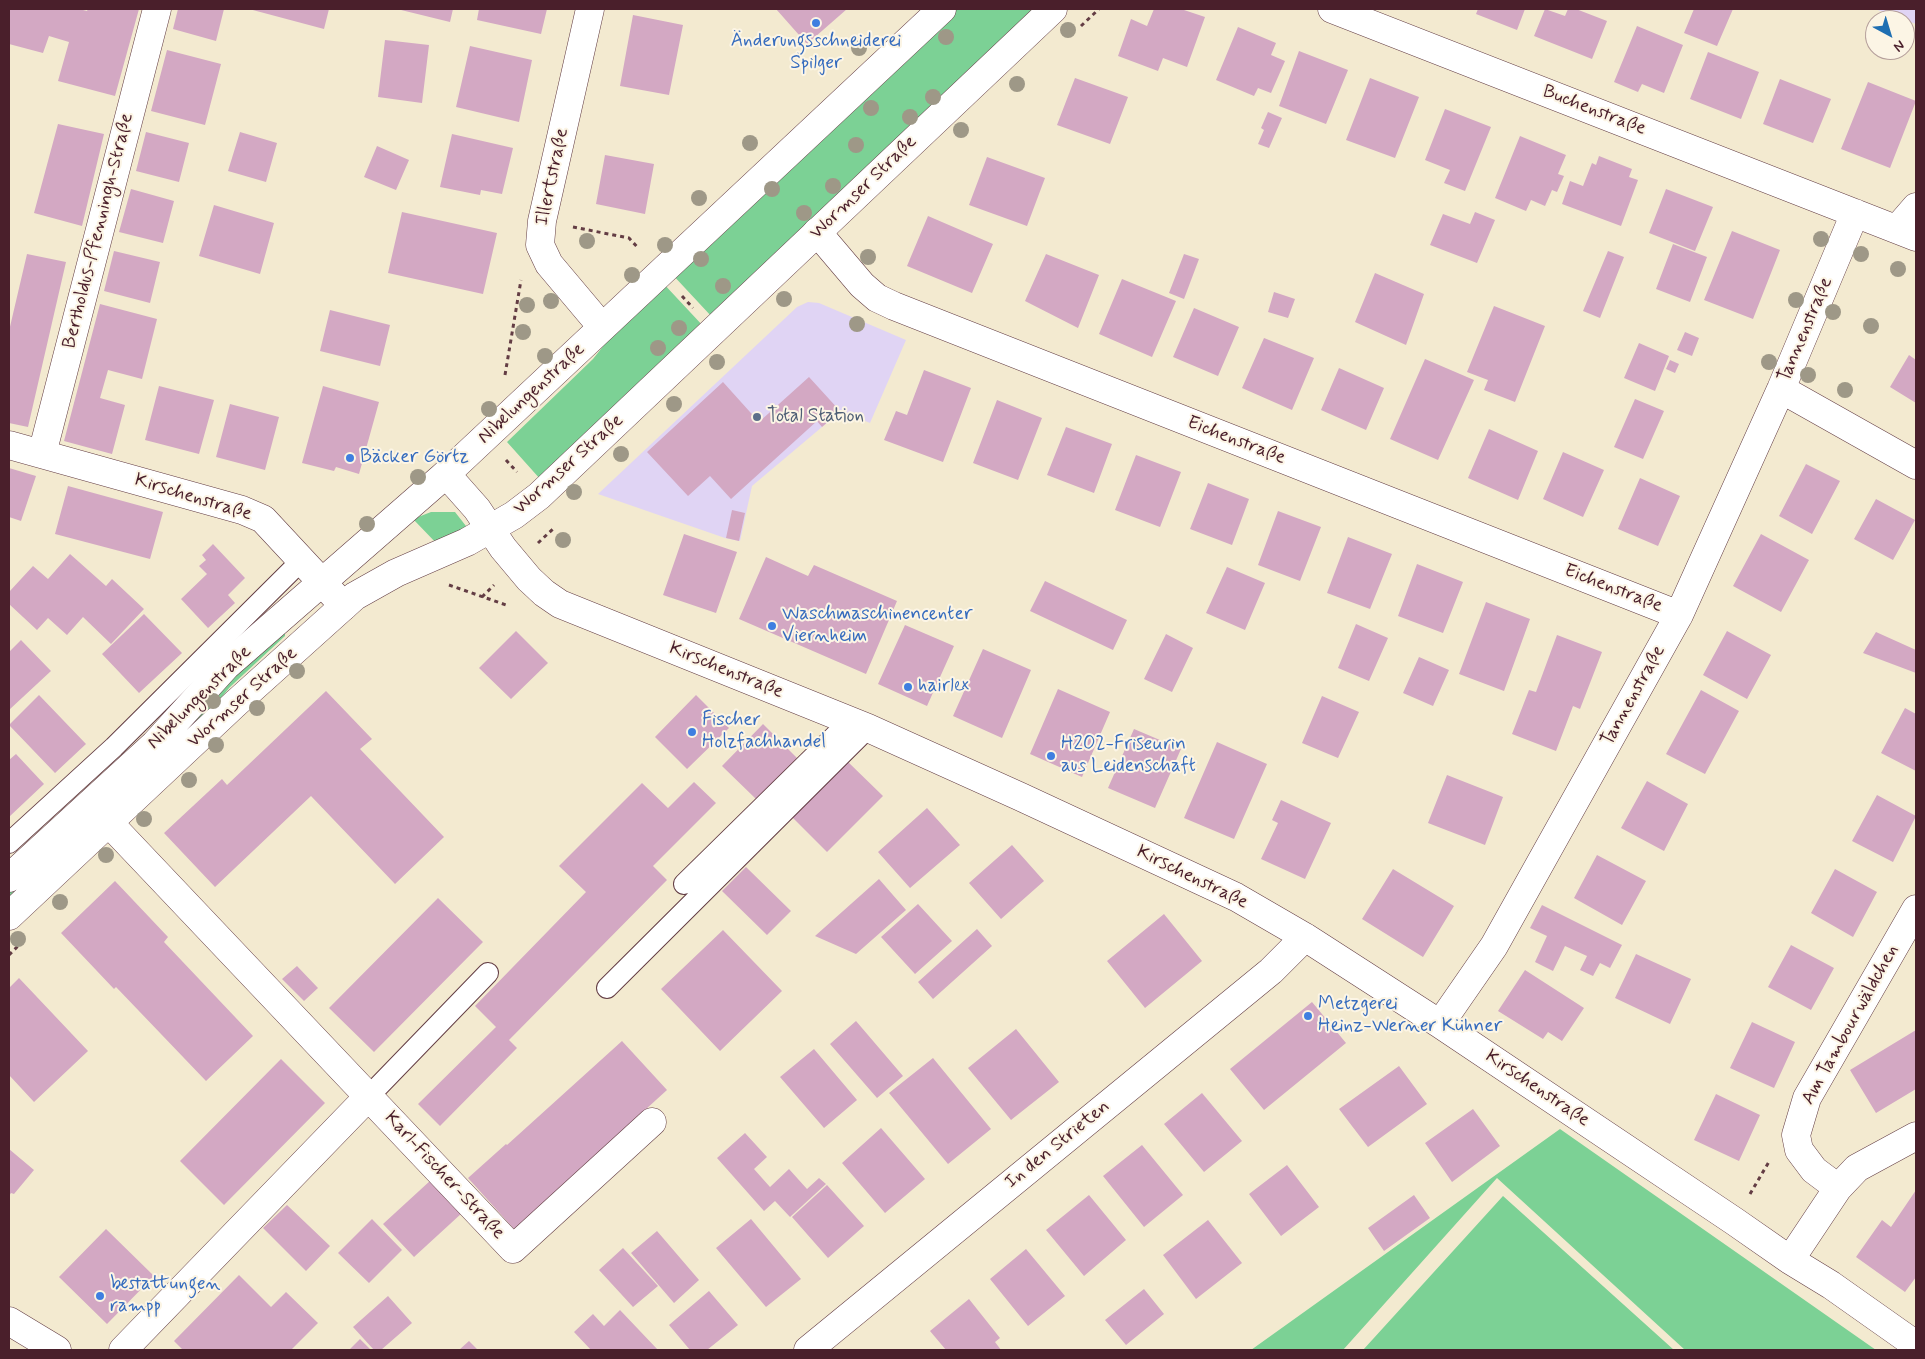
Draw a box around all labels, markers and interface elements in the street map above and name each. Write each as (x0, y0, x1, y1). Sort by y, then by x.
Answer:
north arrow (1865, 10, 1915, 60)
marker: Änderungsschneiderei Spilger (810, 17, 822, 29)
place label: Änderungsschneiderei Spilger (731, 31, 901, 75)
text: N (1890, 36, 1908, 56)
street label: Buchenstraße (1539, 81, 1649, 141)
street label: Bertholdus-Pfenningh-Straße (59, 111, 139, 351)
street label: Illertstraße (532, 126, 574, 228)
street label: Wormser Straße (806, 131, 922, 245)
street label: Tannenstraße (1774, 274, 1838, 386)
street label: Nibelungenstraße (474, 339, 590, 449)
place label: Total Station (767, 406, 864, 428)
street label: Wormser Straße (509, 410, 629, 520)
marker: Total Station (751, 411, 763, 423)
street label: Eichenstraße (1183, 412, 1289, 470)
place label: Bäcker Görtz (360, 447, 469, 469)
marker: Bäcker Görtz (344, 452, 356, 464)
street label: Kirschenstraße (132, 469, 254, 527)
street label: Eichenstraße (1560, 560, 1666, 618)
place label: Waschmaschinencenter Viernheim (782, 604, 973, 648)
marker: Waschmaschinencenter Viernheim (766, 620, 778, 632)
street label: Kirschenstraße (666, 638, 786, 704)
street label: Nibelungenstraße (143, 641, 257, 755)
street label: Tannenstraße (1597, 642, 1671, 750)
street label: Wormser Straße (183, 643, 303, 753)
place label: hairlex (918, 676, 969, 698)
marker: hairlex (902, 681, 914, 693)
place label: Fischer Holzfachhandel (702, 710, 826, 754)
marker: Fischer Holzfachhandel (686, 726, 698, 738)
place label: H2O2-Friseurin aus Leidenschaft (1061, 734, 1196, 778)
marker: H2O2-Friseurin aus Leidenschaft (1045, 750, 1057, 762)
street label: Kirschenstraße (1133, 841, 1251, 915)
street label: Am Tambourwäldchen (1797, 941, 1905, 1109)
place label: Metzgerei Heinz-Werner Kühner (1318, 994, 1502, 1038)
marker: Metzgerei Heinz-Werner Kühner (1302, 1010, 1314, 1022)
street label: Kirschenstraße (1480, 1046, 1594, 1132)
street label: In den Strieten (1001, 1096, 1115, 1194)
street label: Karl-Fischer-Straße (379, 1107, 509, 1245)
place label: bestattungen rampp (110, 1274, 221, 1318)
marker: bestattungen rampp (94, 1290, 106, 1302)

